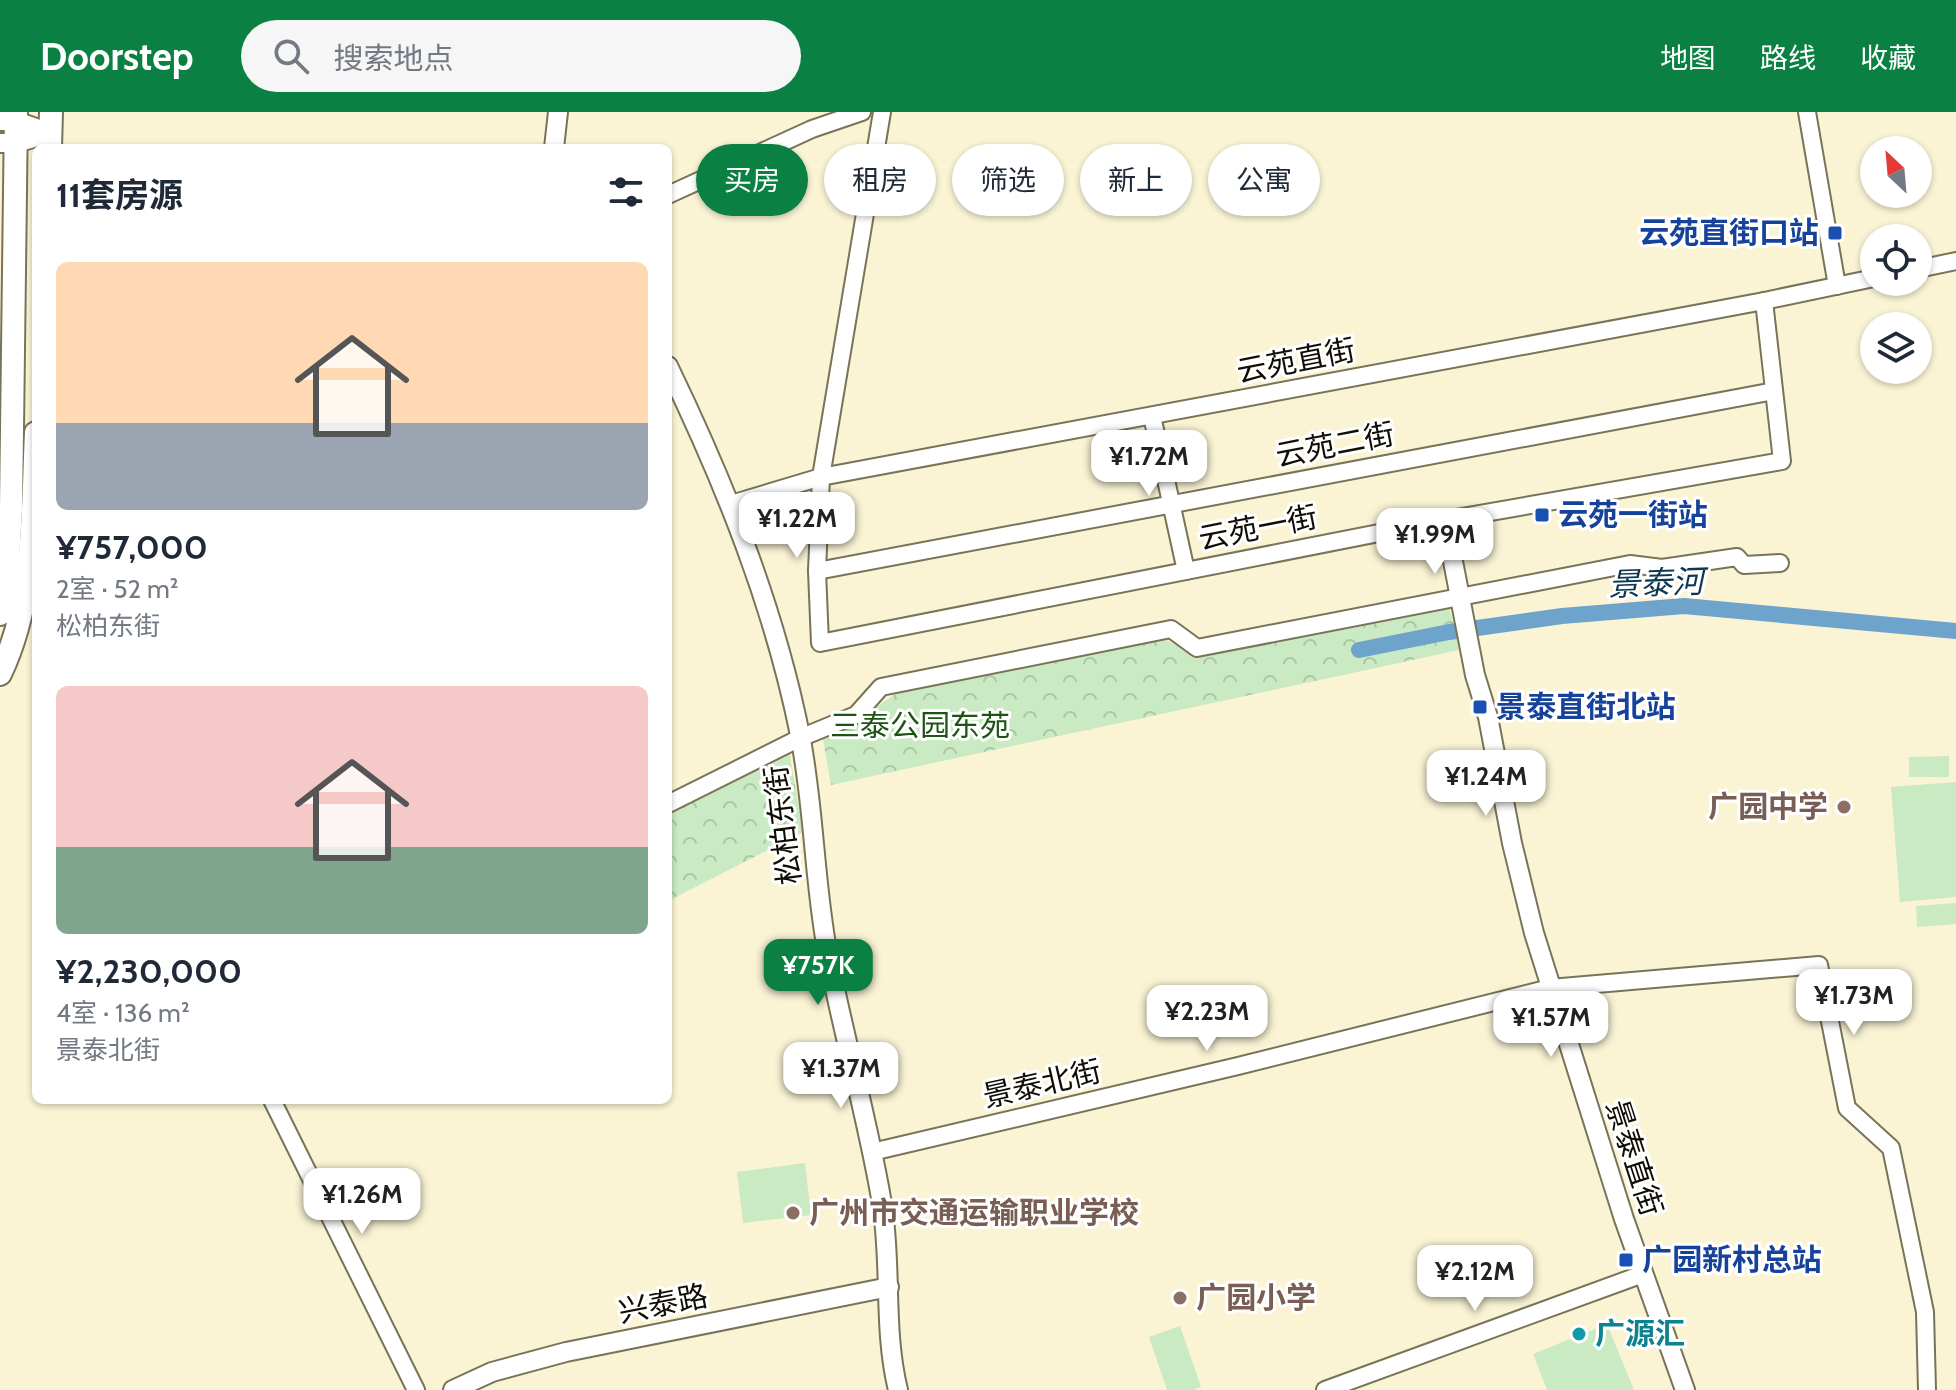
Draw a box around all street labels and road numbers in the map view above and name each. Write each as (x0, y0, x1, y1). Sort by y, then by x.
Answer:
street label: 云苑直街 (1233, 331, 1358, 390)
street label: 云苑二街 (1272, 415, 1397, 474)
street label: 云苑一街 (1195, 498, 1320, 557)
street label: 松柏东街 (757, 763, 808, 887)
street label: 景泰北街 (979, 1052, 1105, 1115)
street label: 景泰直街 (1598, 1095, 1671, 1221)
street label: 兴泰路 (615, 1277, 711, 1330)

